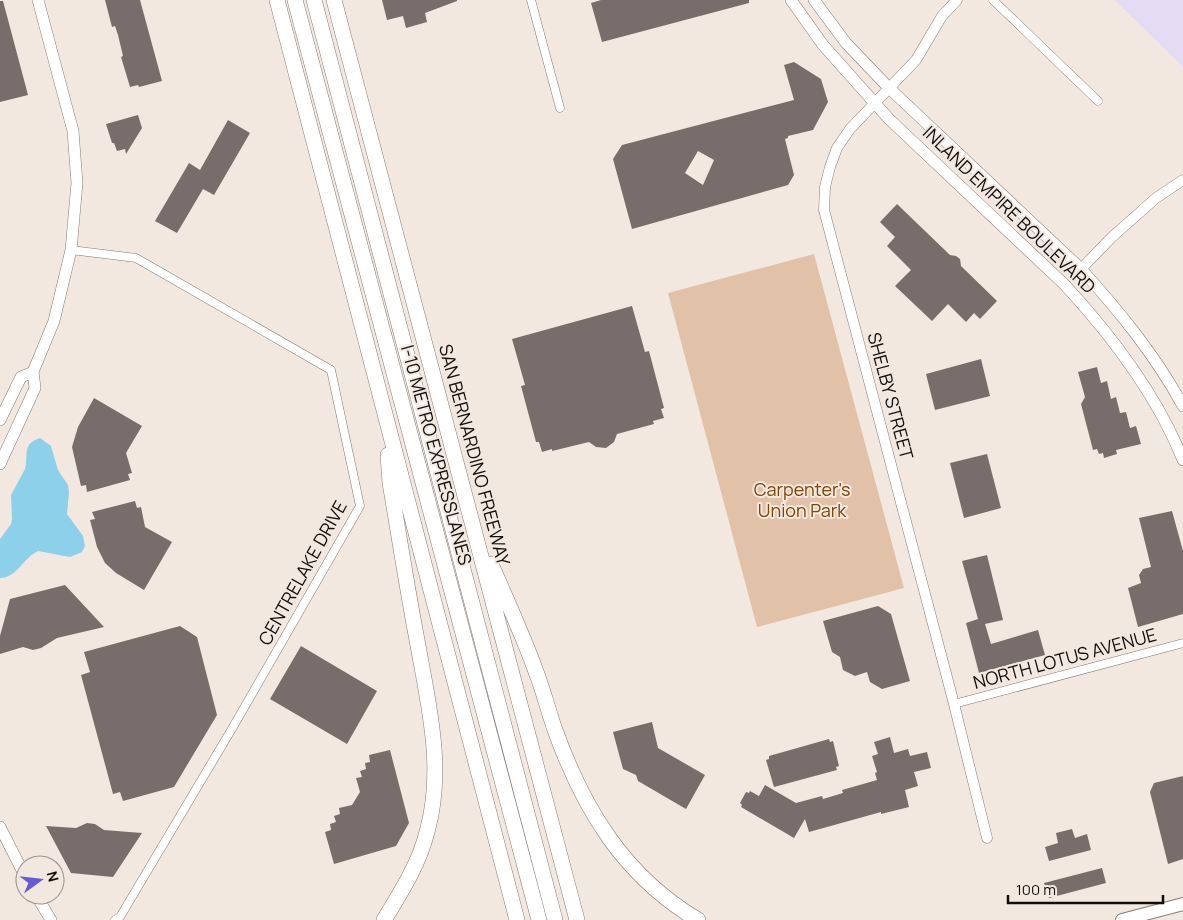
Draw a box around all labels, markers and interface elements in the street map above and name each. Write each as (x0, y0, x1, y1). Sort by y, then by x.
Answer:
street label: INLAND EMPIRE BOULEVARD (918, 120, 1101, 298)
street label: SHELBY STREET (862, 330, 920, 462)
street label: SAN BERNARDINO FREEWAY (434, 341, 516, 569)
street label: I-10 METRO EXPRESSLANES (396, 342, 478, 567)
park label: Carpenter's Union Park (754, 477, 850, 522)
street label: CENTRELAKE DRIVE (252, 496, 352, 649)
street label: NORTH LOTUS AVENUE (970, 622, 1159, 694)
north arrow (15, 855, 65, 905)
text: N (43, 869, 64, 884)
scale bar (1008, 872, 1163, 904)
text: 100 m (1016, 879, 1056, 900)

